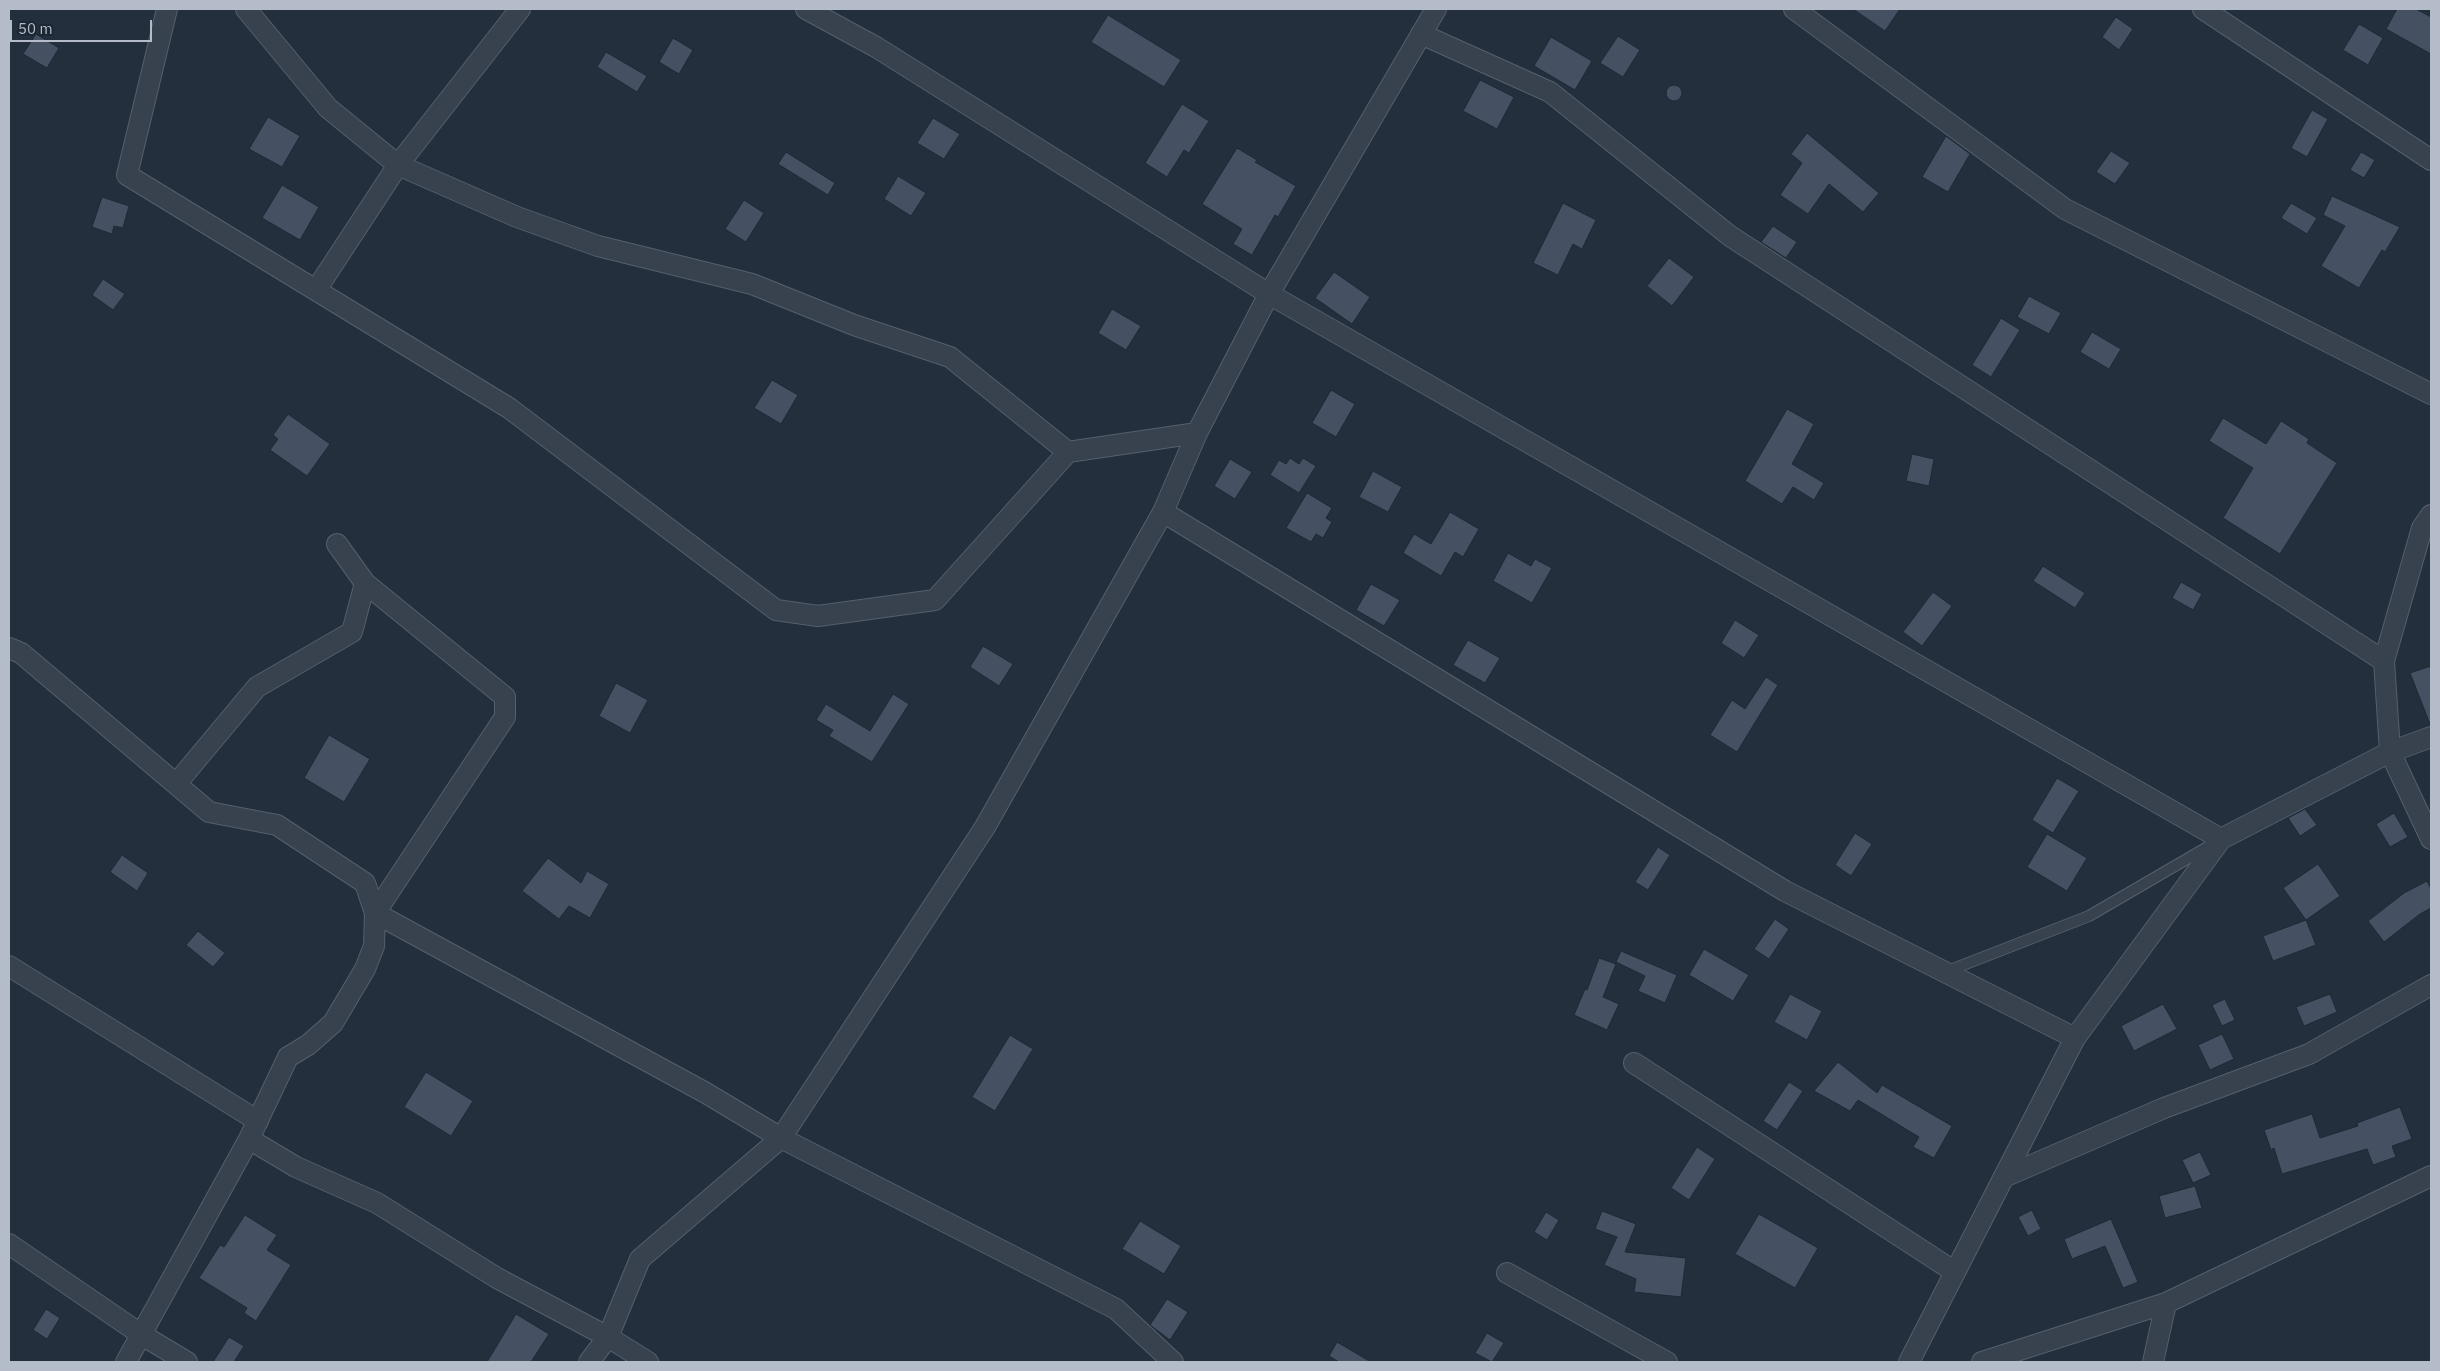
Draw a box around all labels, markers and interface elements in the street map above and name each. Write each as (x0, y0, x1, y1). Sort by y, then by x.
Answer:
scale bar (12, 10, 155, 42)
text: 50 m (18, 19, 53, 38)

